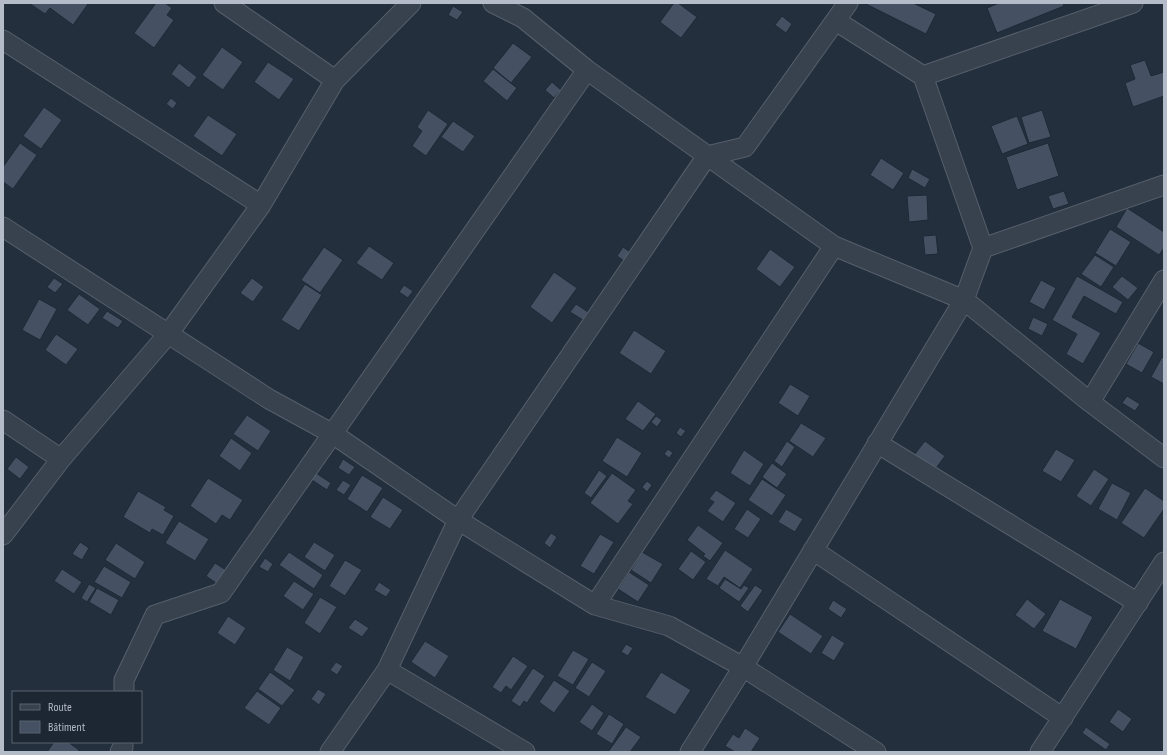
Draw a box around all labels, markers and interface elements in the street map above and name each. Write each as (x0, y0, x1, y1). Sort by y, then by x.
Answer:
legend (12, 691, 142, 743)
text: Route (48, 700, 72, 715)
text: Bâtiment (48, 720, 86, 735)

